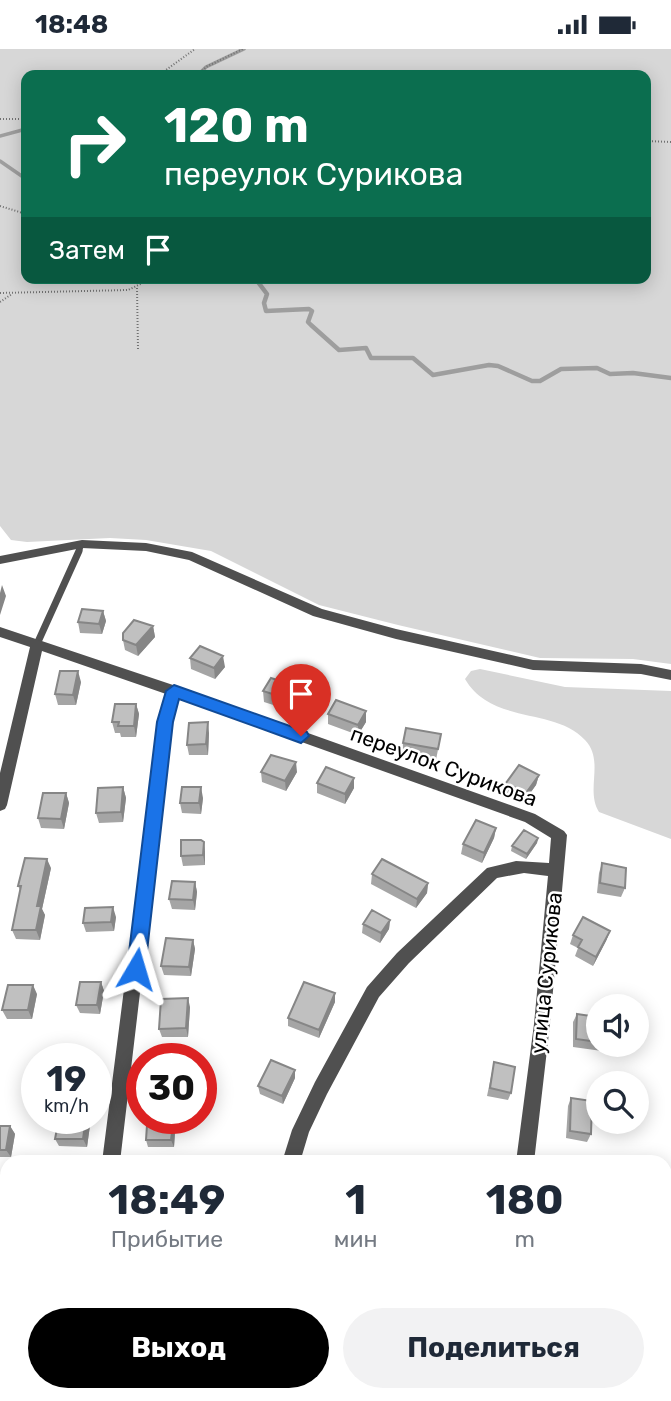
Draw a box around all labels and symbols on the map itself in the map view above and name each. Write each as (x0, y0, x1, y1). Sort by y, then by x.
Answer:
pin (271, 664, 331, 736)
street label: переулок Сурикова (347, 721, 541, 811)
street label: улица Сурикова (525, 891, 567, 1055)
position arrow (99, 932, 173, 1006)
speed limit sign: 30 (126, 1043, 217, 1134)

